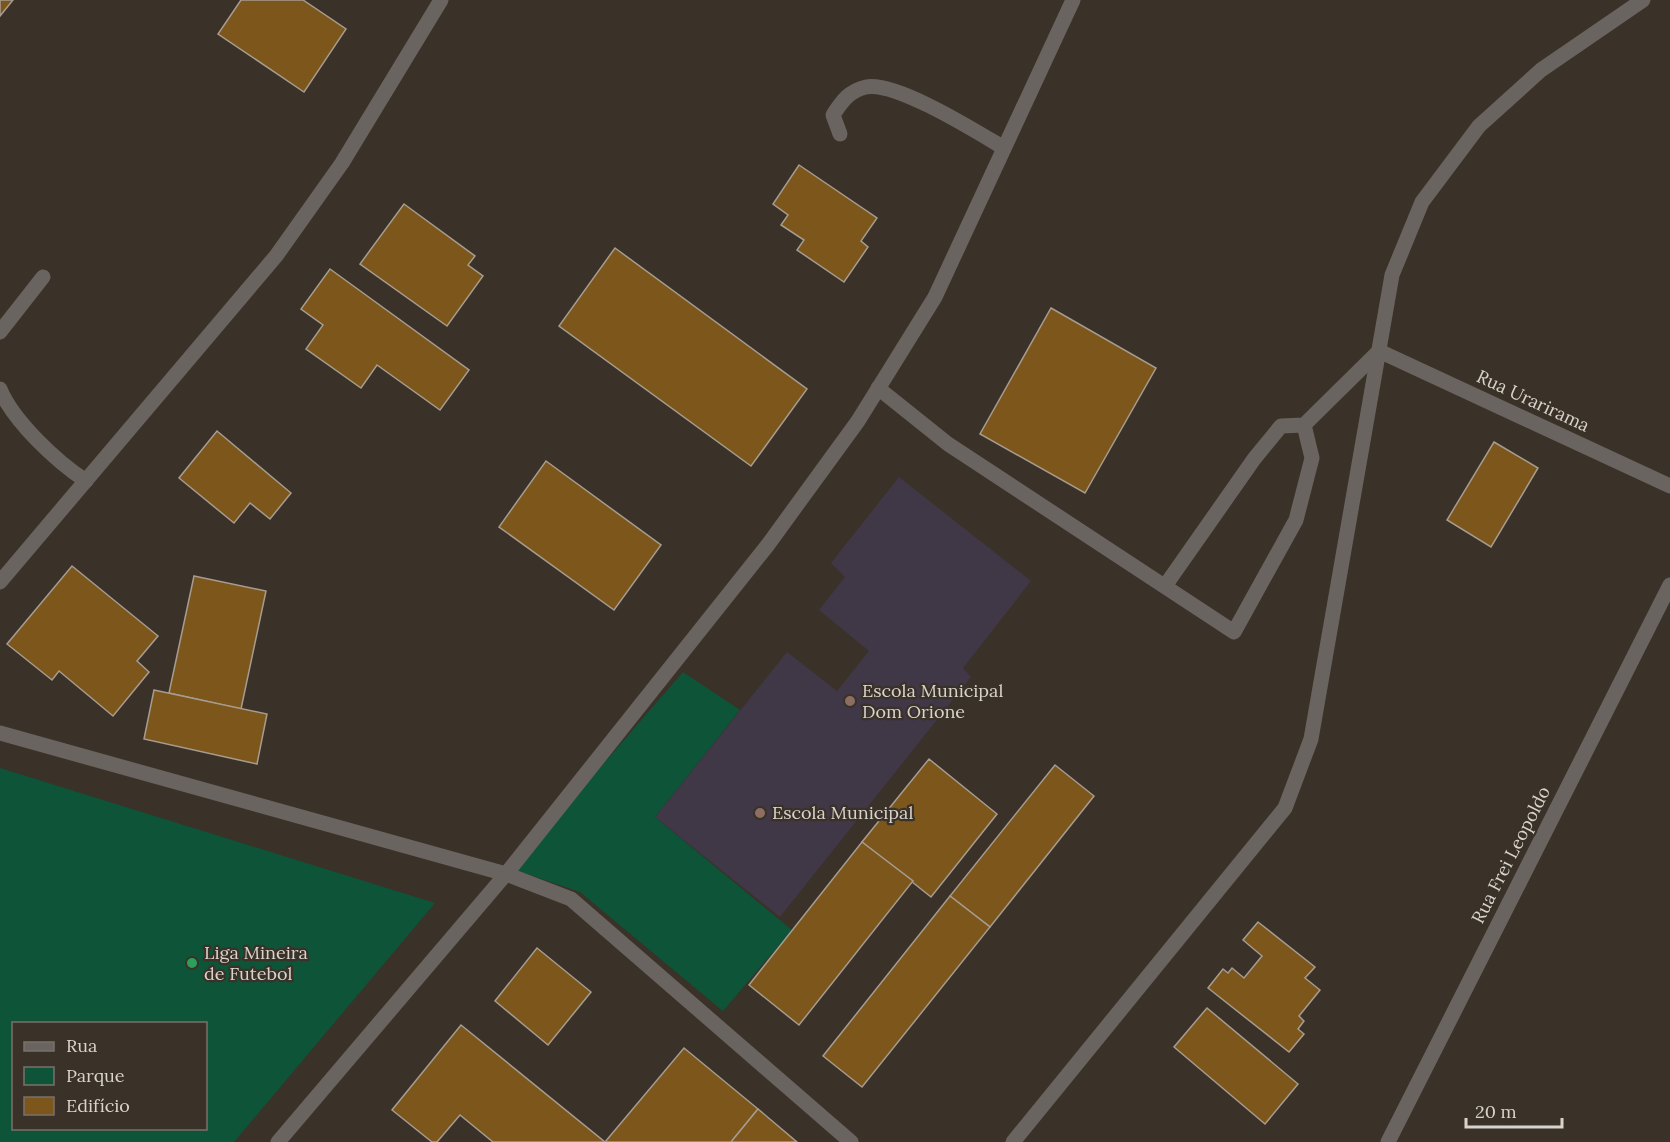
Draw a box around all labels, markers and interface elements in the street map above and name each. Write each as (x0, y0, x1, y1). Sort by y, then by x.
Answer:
street label: Rua Urarirama (1473, 364, 1593, 437)
place label: Escola Municipal Dom Orione (862, 679, 1003, 723)
marker: Escola Municipal Dom Orione (843, 694, 857, 708)
street label: Rua Frei Leopoldo (1466, 782, 1555, 927)
place label: Escola Municipal (772, 801, 913, 824)
marker: Escola Municipal (753, 806, 767, 820)
place label: Liga Mineira de Futebol (204, 941, 308, 985)
marker: Liga Mineira de Futebol (185, 956, 199, 970)
legend (12, 1022, 207, 1130)
text: Rua (66, 1034, 97, 1057)
text: Parque (66, 1064, 125, 1087)
scale bar (1466, 1091, 1562, 1129)
text: Edifício (66, 1094, 130, 1117)
text: 20 m (1475, 1100, 1517, 1123)

